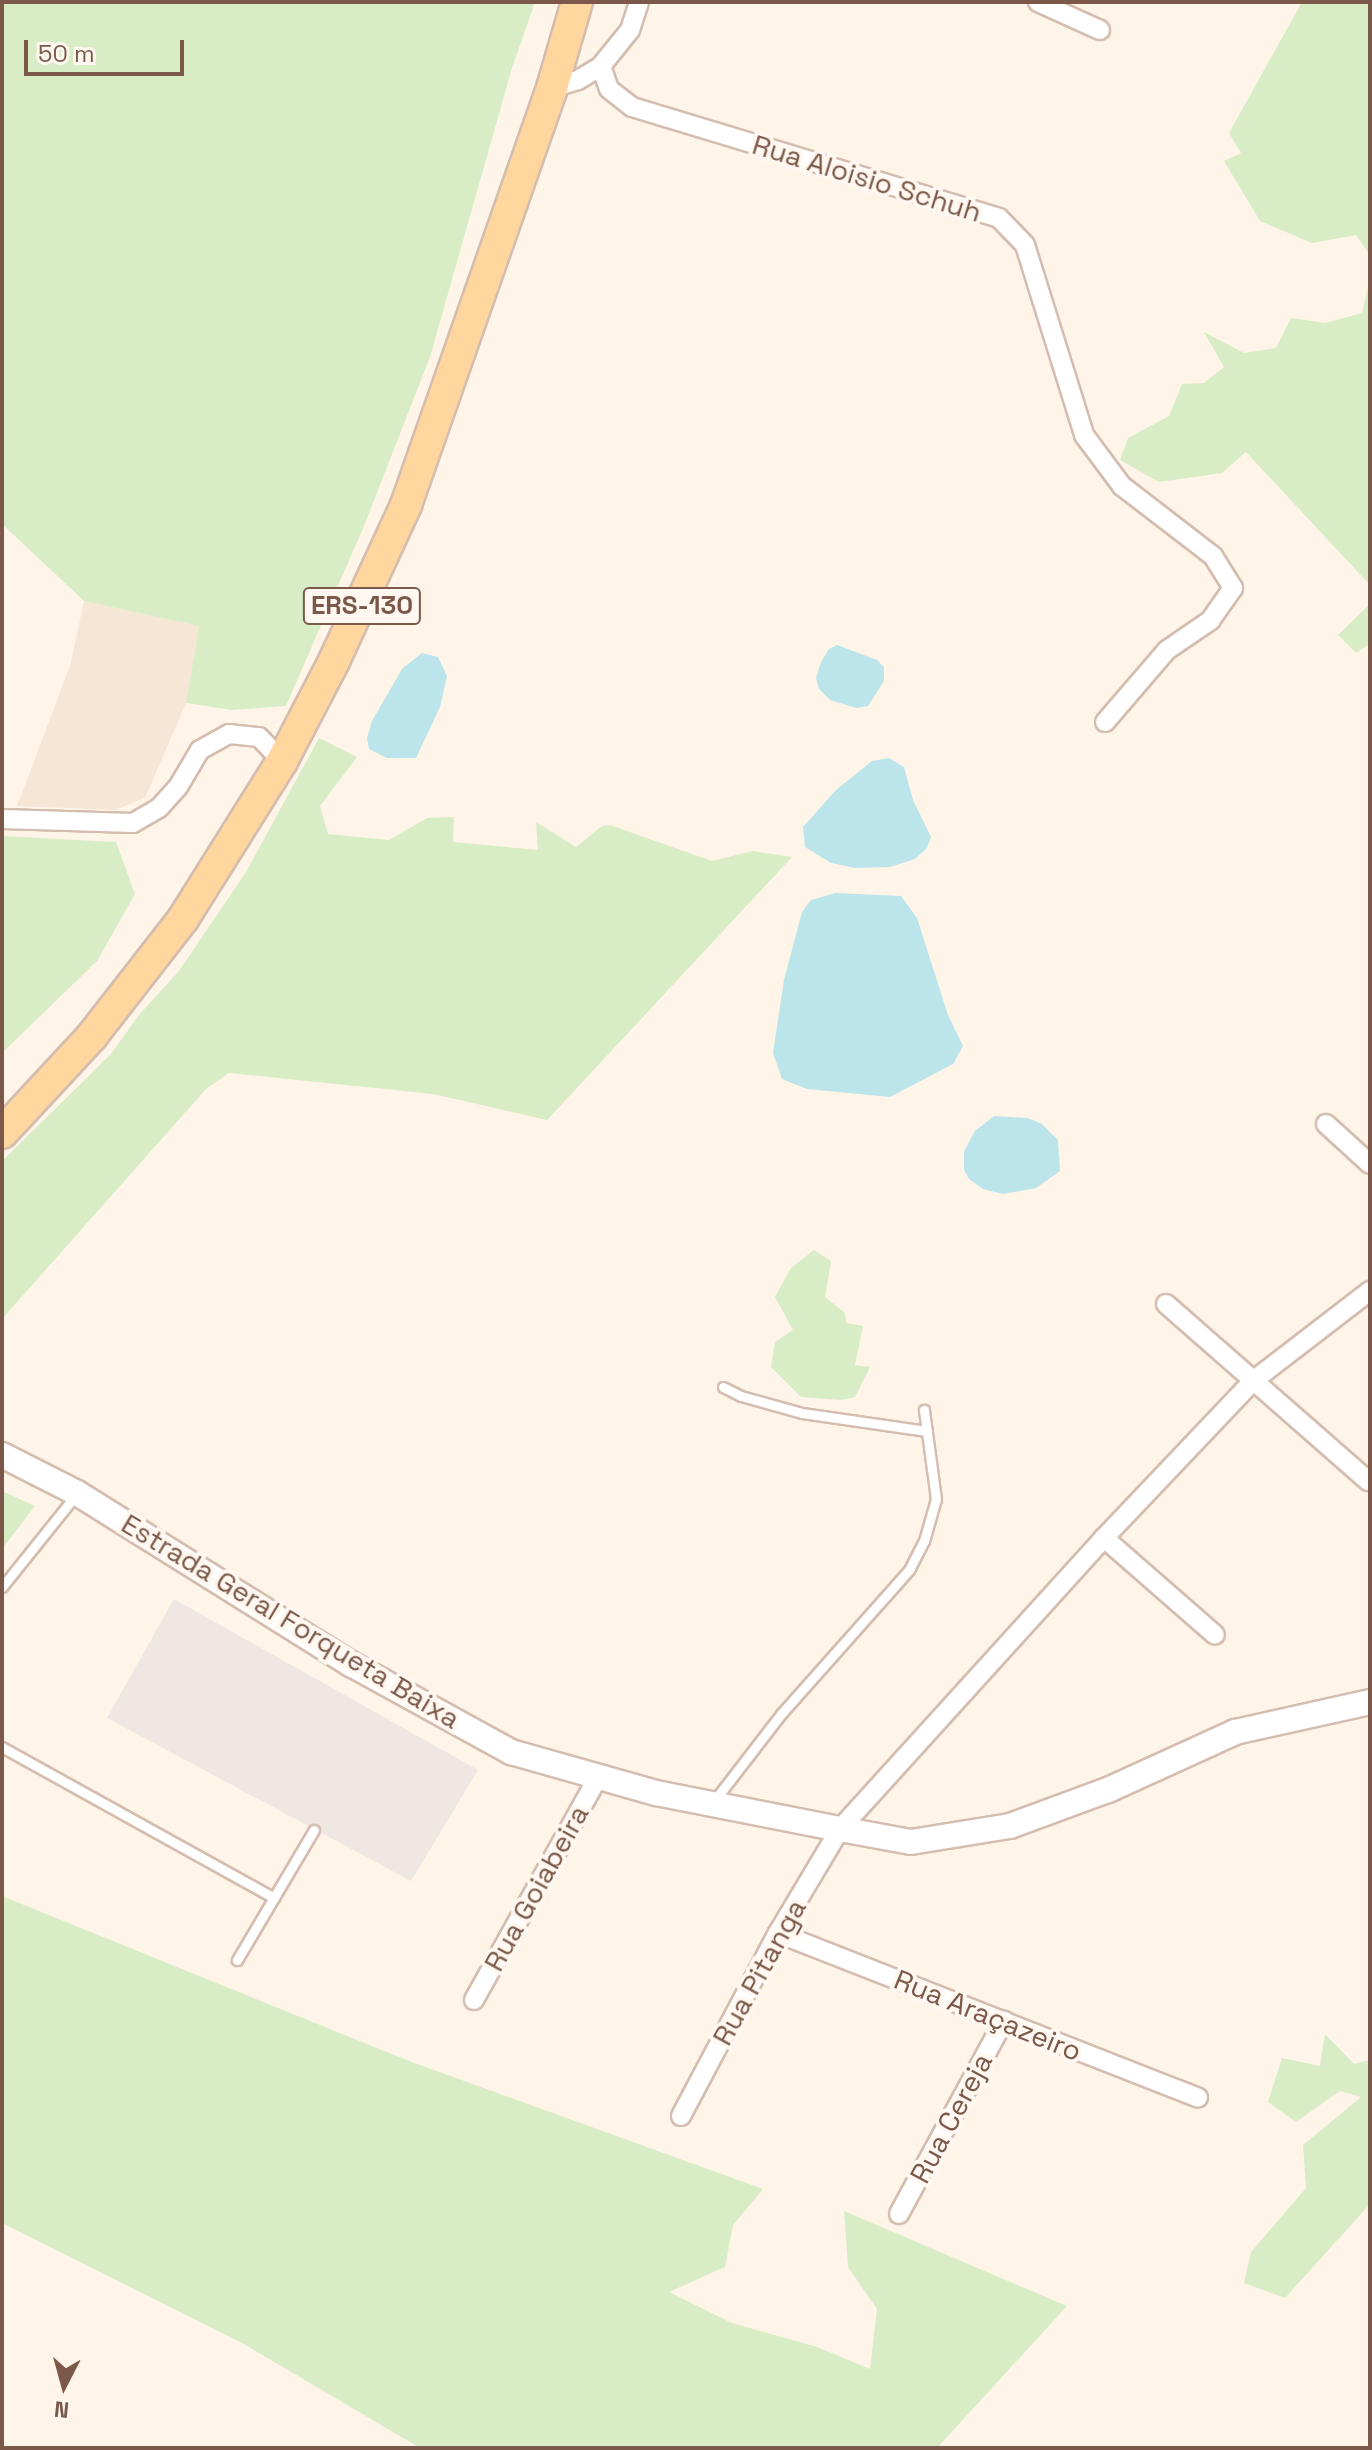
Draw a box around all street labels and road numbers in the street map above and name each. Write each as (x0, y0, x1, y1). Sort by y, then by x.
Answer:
street label: Rua Aloisio Schuh (748, 127, 986, 229)
road number: ERS-130 (302, 584, 422, 628)
street label: Estrada Geral Forqueta Baixa (116, 1506, 466, 1736)
street label: Rua Goiabeira (477, 1799, 595, 1977)
street label: Rua Pitanga (705, 1893, 813, 2051)
street label: Rua Araçazeiro (889, 1962, 1087, 2068)
street label: Rua Cereja (903, 2047, 999, 2189)

